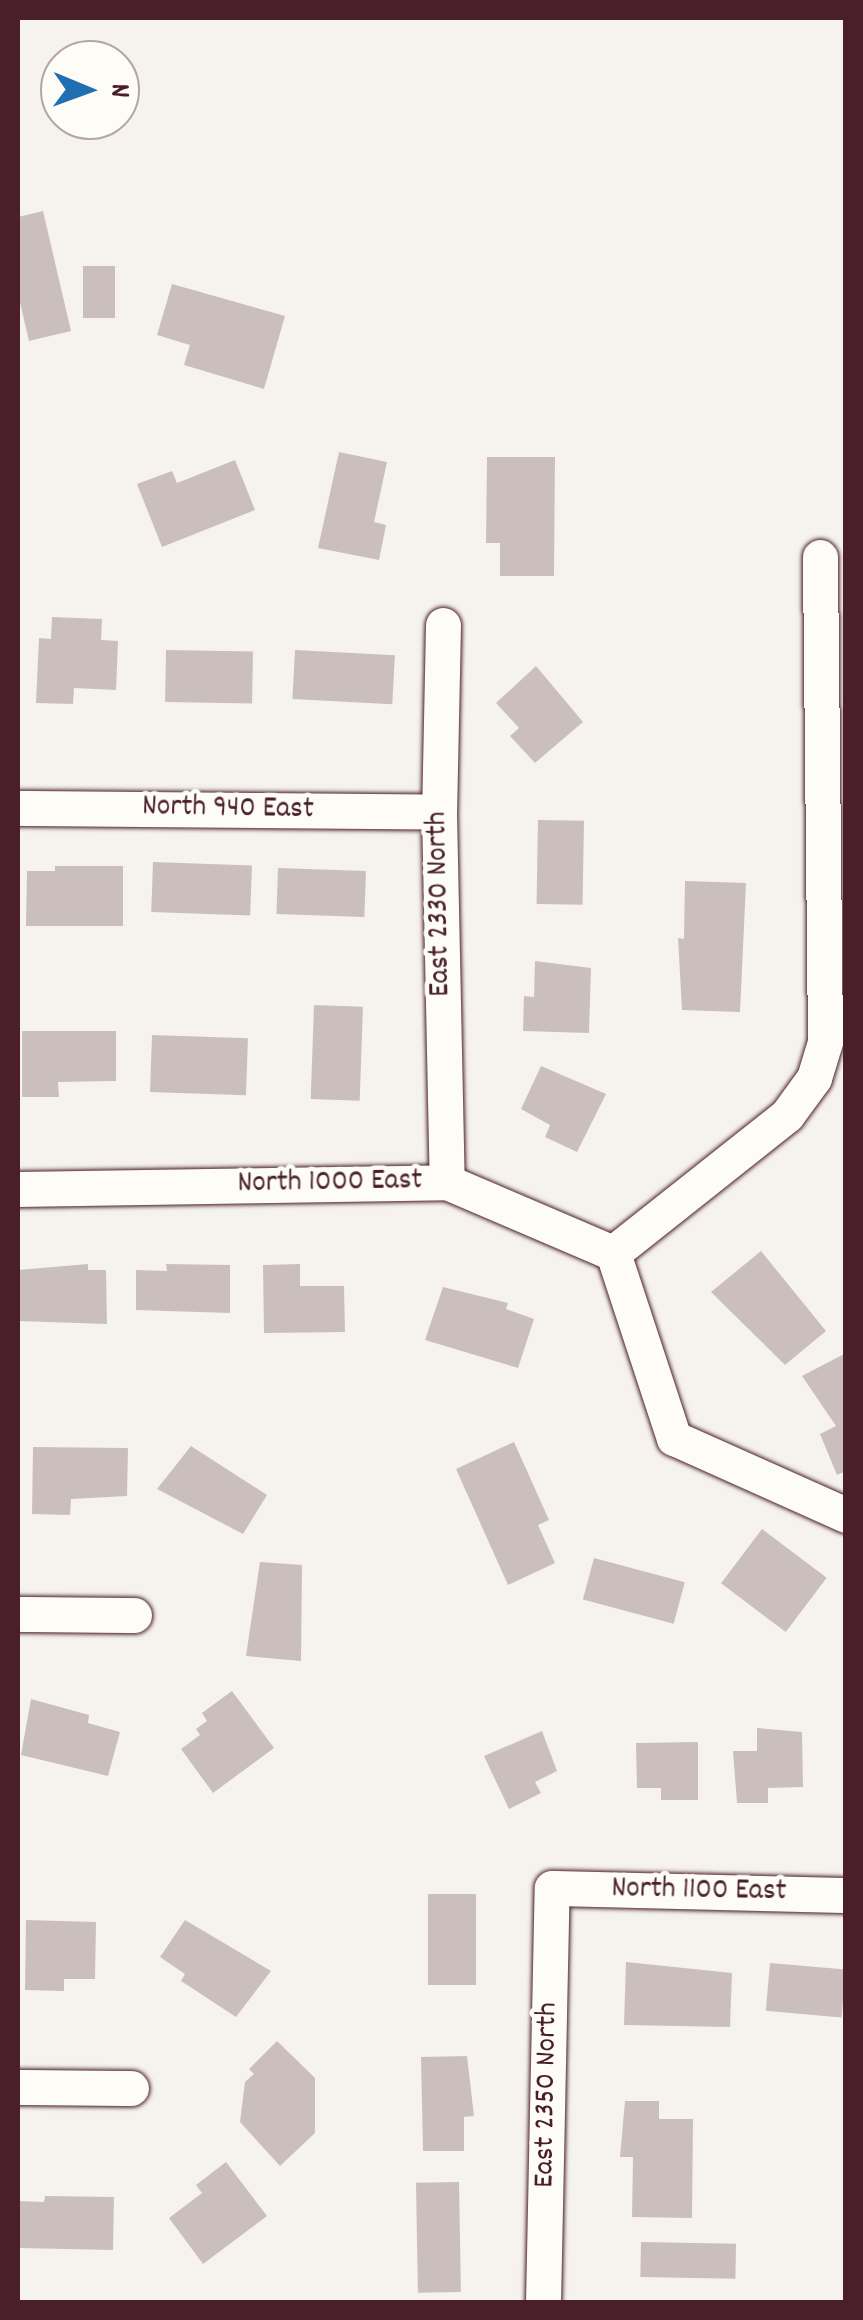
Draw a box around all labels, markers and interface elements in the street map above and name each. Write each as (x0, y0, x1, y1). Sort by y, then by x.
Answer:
north arrow (40, 40, 140, 140)
text: N (98, 83, 138, 98)
street label: North 940 East (142, 791, 314, 829)
street label: East 2330 North (421, 811, 461, 997)
street label: North 1000 East (237, 1164, 423, 1204)
street label: North 1100 East (611, 1872, 787, 1912)
street label: East 2350 North (528, 2002, 568, 2188)

